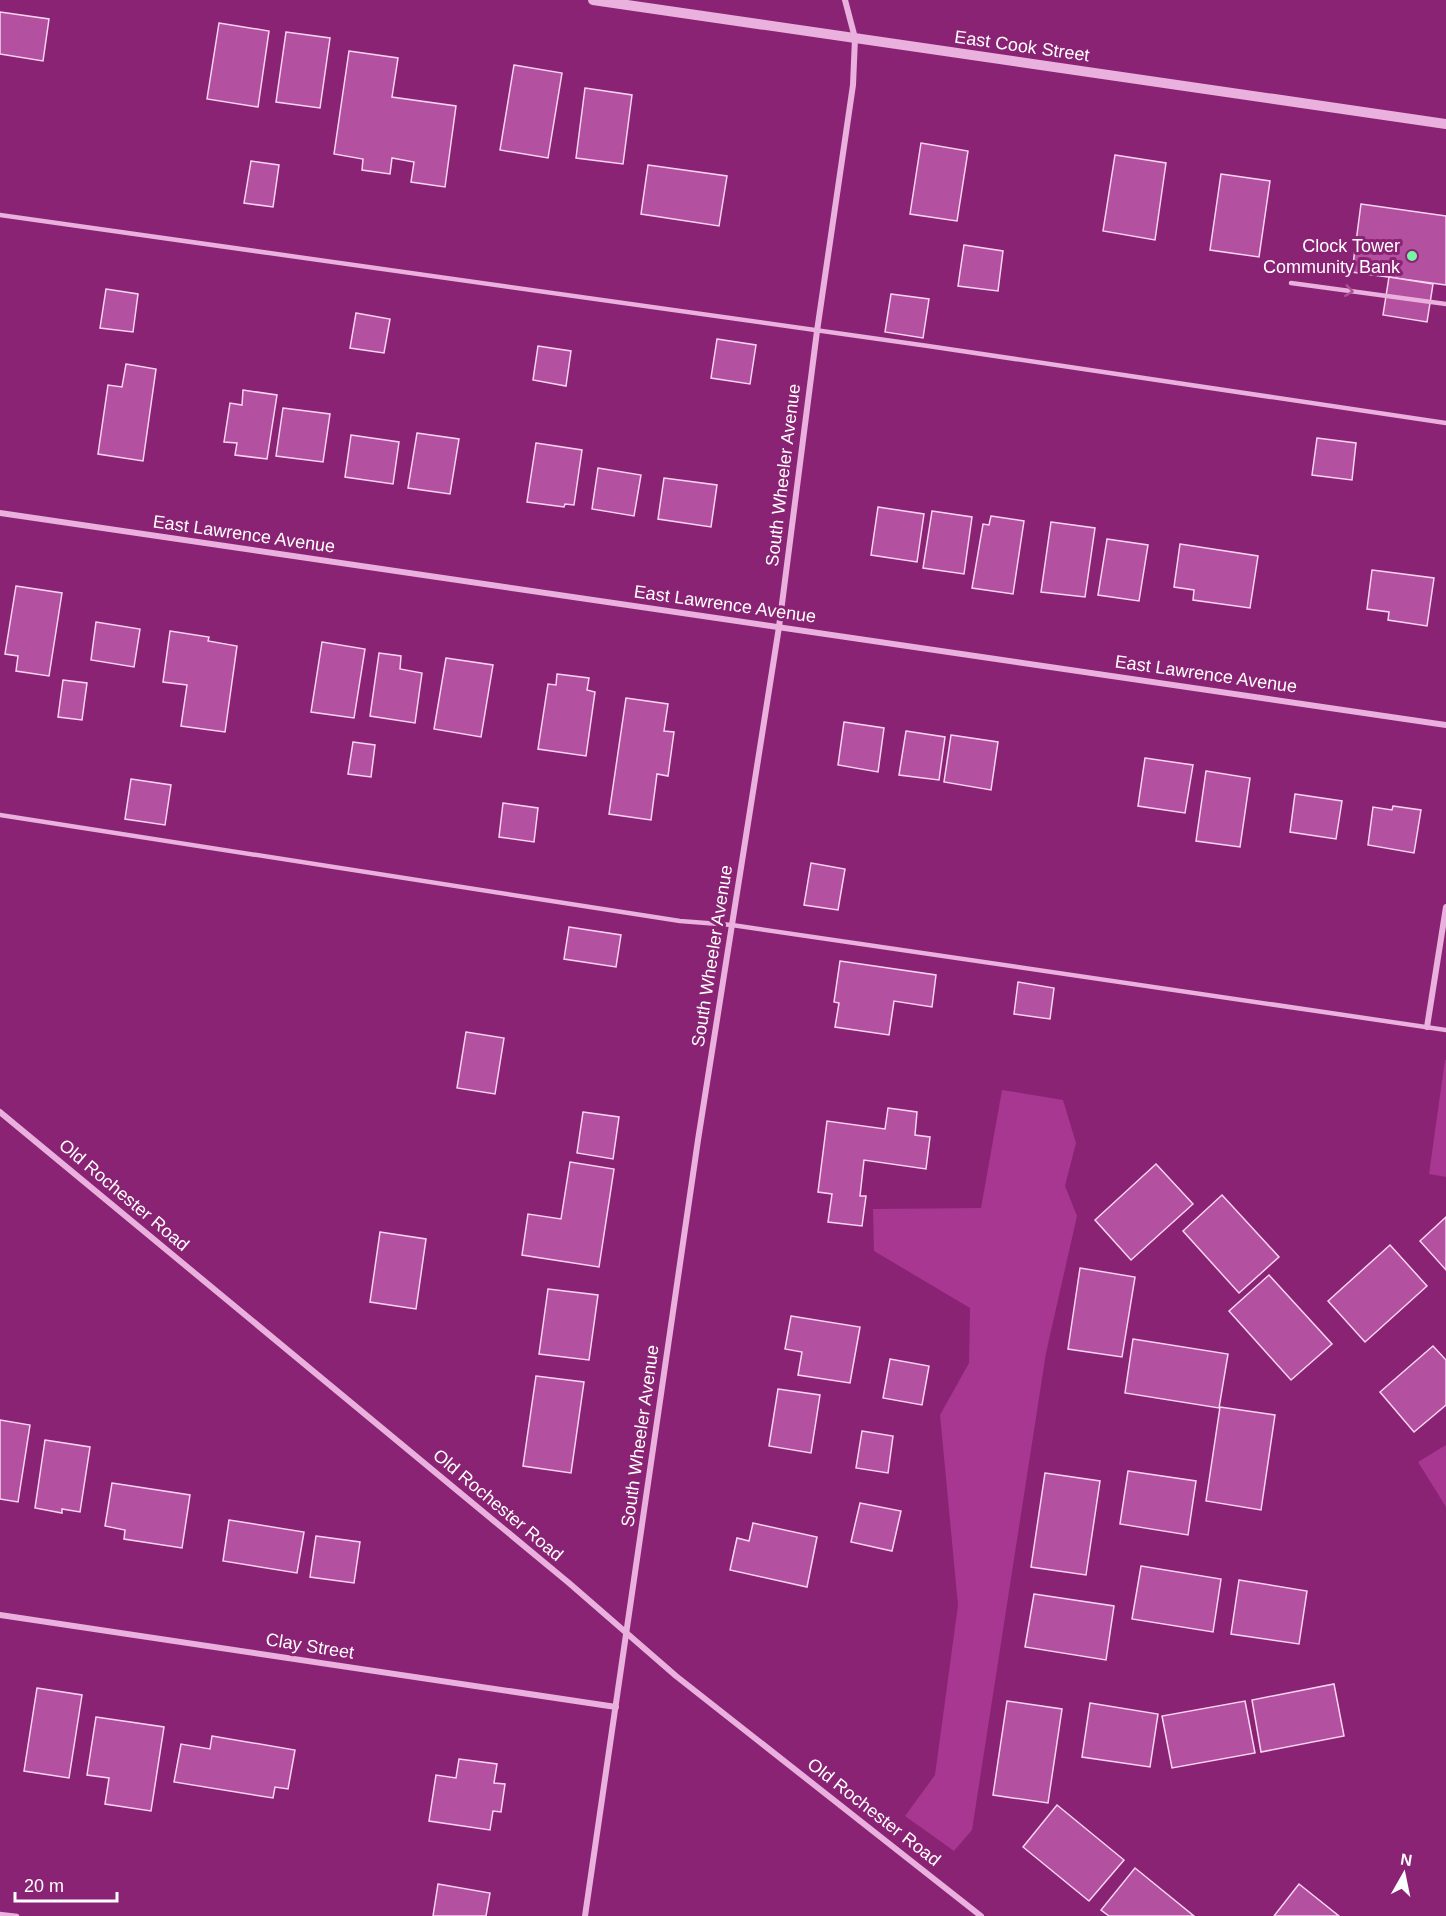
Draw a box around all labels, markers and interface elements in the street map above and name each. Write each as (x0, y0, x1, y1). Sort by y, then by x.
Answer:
street label: East Cook Street (953, 27, 1091, 65)
place label: Clock Tower Community Bank (1263, 236, 1401, 277)
marker: Clock Tower Community Bank (1405, 249, 1419, 263)
one-way arrow (1344, 284, 1354, 296)
street label: South Wheeler Avenue (762, 383, 804, 567)
street label: East Lawrence Avenue (152, 511, 336, 557)
street label: East Lawrence Avenue (633, 581, 817, 627)
street label: East Lawrence Avenue (1114, 651, 1298, 697)
street label: South Wheeler Avenue (688, 864, 736, 1048)
street label: Old Rochester Road (55, 1135, 193, 1255)
street label: South Wheeler Avenue (617, 1344, 663, 1528)
street label: Old Rochester Road (429, 1445, 567, 1565)
street label: Clay Street (264, 1629, 356, 1663)
street label: Old Rochester Road (804, 1754, 944, 1870)
north arrow (1374, 1844, 1434, 1904)
text: N (1399, 1850, 1413, 1869)
scale bar (15, 1865, 117, 1903)
text: 20 m (24, 1876, 64, 1896)

